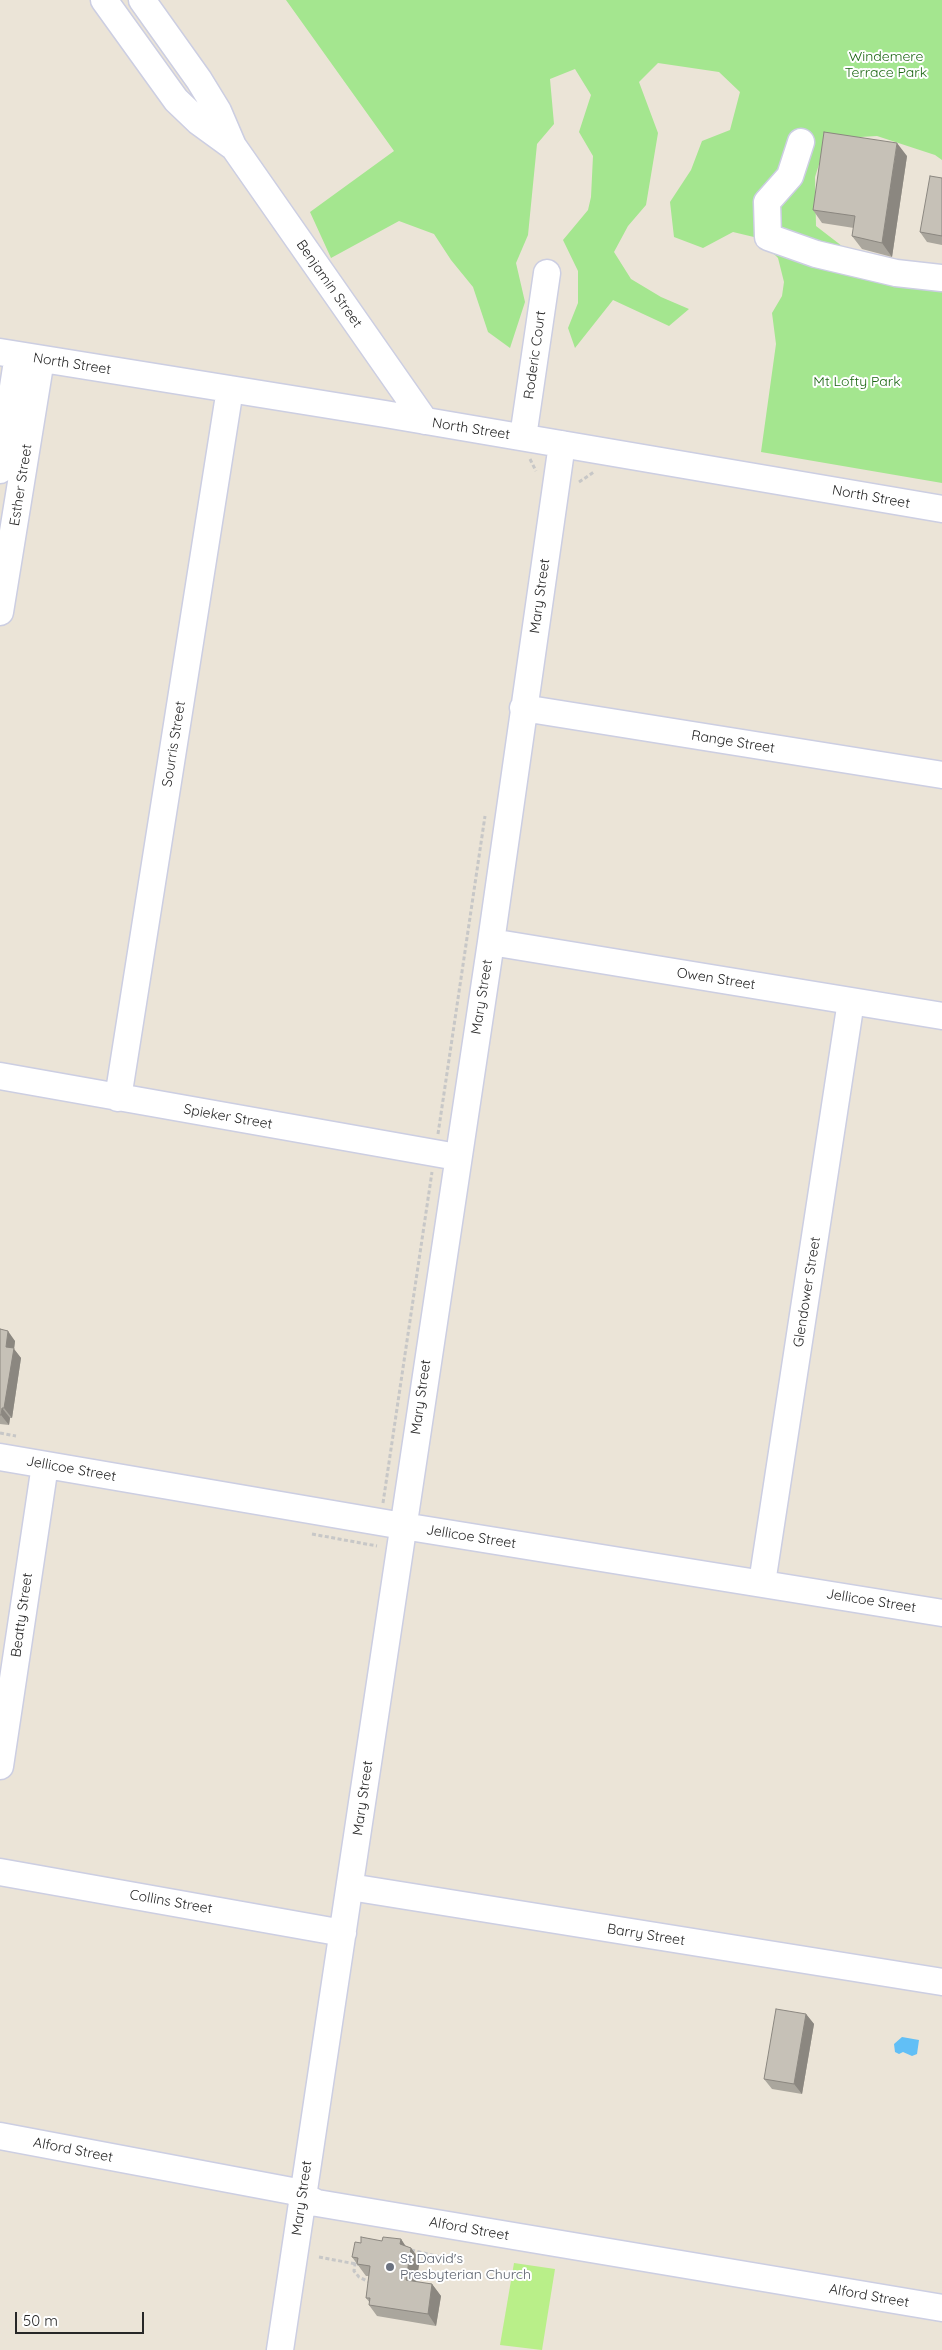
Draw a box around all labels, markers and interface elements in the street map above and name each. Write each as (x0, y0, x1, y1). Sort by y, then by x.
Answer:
park label: Windemere Terrace Park (845, 49, 927, 82)
street label: Benjamin Street (292, 237, 366, 331)
street label: Roderic Court (520, 310, 550, 400)
street label: North Street (32, 350, 112, 378)
park label: Mt Lofty Park (813, 374, 901, 390)
street label: North Street (431, 415, 511, 443)
street label: Esther Street (6, 443, 36, 527)
street label: North Street (831, 482, 911, 512)
street label: Mary Street (526, 557, 554, 635)
street label: Sourris Street (159, 700, 189, 788)
street label: Range Street (690, 727, 776, 757)
street label: Mary Street (468, 958, 496, 1036)
street label: Owen Street (676, 964, 756, 994)
street label: Spieker Street (182, 1101, 274, 1133)
street label: Glendower Street (790, 1236, 824, 1348)
street label: Mary Street (407, 1358, 435, 1436)
street label: Jellicoe Street (25, 1453, 117, 1485)
street label: Jellicoe Street (425, 1522, 517, 1552)
street label: Beatty Street (8, 1572, 36, 1658)
street label: Jellicoe Street (825, 1586, 917, 1616)
street label: Mary Street (349, 1759, 377, 1837)
street label: Collins Street (128, 1886, 214, 1918)
street label: Barry Street (606, 1921, 686, 1949)
street label: Alford Street (32, 2134, 114, 2166)
street label: Mary Street (288, 2159, 316, 2237)
street label: Alford Street (428, 2214, 510, 2244)
place label: St David's Presbyterian Church (400, 2251, 531, 2284)
marker: St David's Presbyterian Church (384, 2261, 396, 2273)
street label: Alford Street (828, 2281, 910, 2311)
scale bar (18, 2302, 146, 2334)
text: 50 m (23, 2311, 58, 2330)

